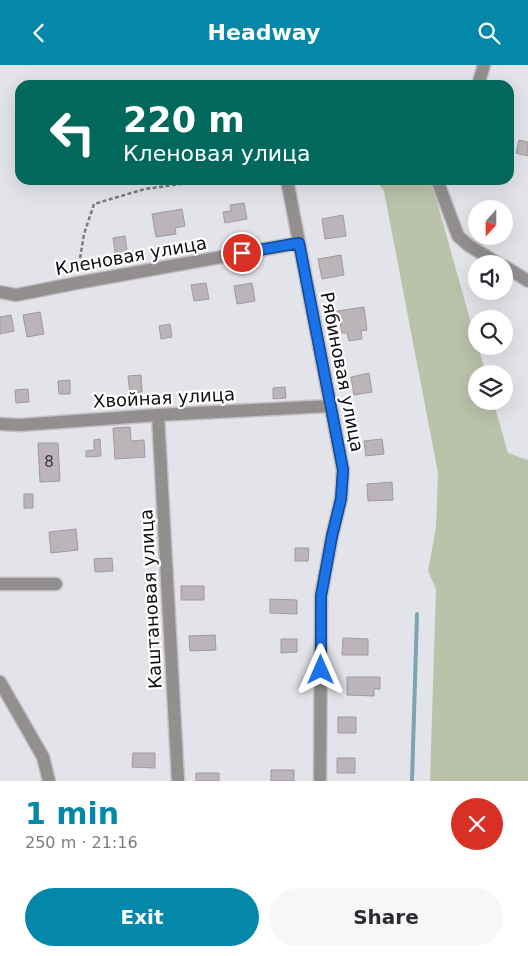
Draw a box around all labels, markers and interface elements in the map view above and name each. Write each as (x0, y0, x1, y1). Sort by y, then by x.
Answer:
icon: back (25, 19, 53, 47)
icon: search (475, 19, 503, 47)
text: Headway (208, 20, 320, 45)
icon: left (40, 100, 105, 165)
text: 220 m (123, 100, 245, 140)
text: Кленовая улица (123, 141, 311, 166)
north arrow (468, 200, 512, 245)
map controls (468, 200, 513, 410)
street label: Кленовая улица (54, 232, 208, 279)
pin (221, 232, 263, 274)
icon: arrive (228, 239, 256, 267)
button: sound (468, 255, 513, 300)
street label: Рябиновая улица (317, 290, 368, 454)
button: search (468, 310, 513, 355)
button: layers (468, 365, 513, 410)
street label: Хвойная улица (92, 383, 235, 412)
house number: 8 (44, 453, 54, 471)
street label: Каштановая улица (135, 509, 166, 689)
position arrow (294, 643, 346, 695)
text: 1 min (25, 796, 119, 831)
button: close (451, 798, 503, 850)
text: 250 m · 21:16 (25, 833, 138, 852)
button: Exit (25, 888, 259, 946)
button: Share (269, 888, 503, 946)

